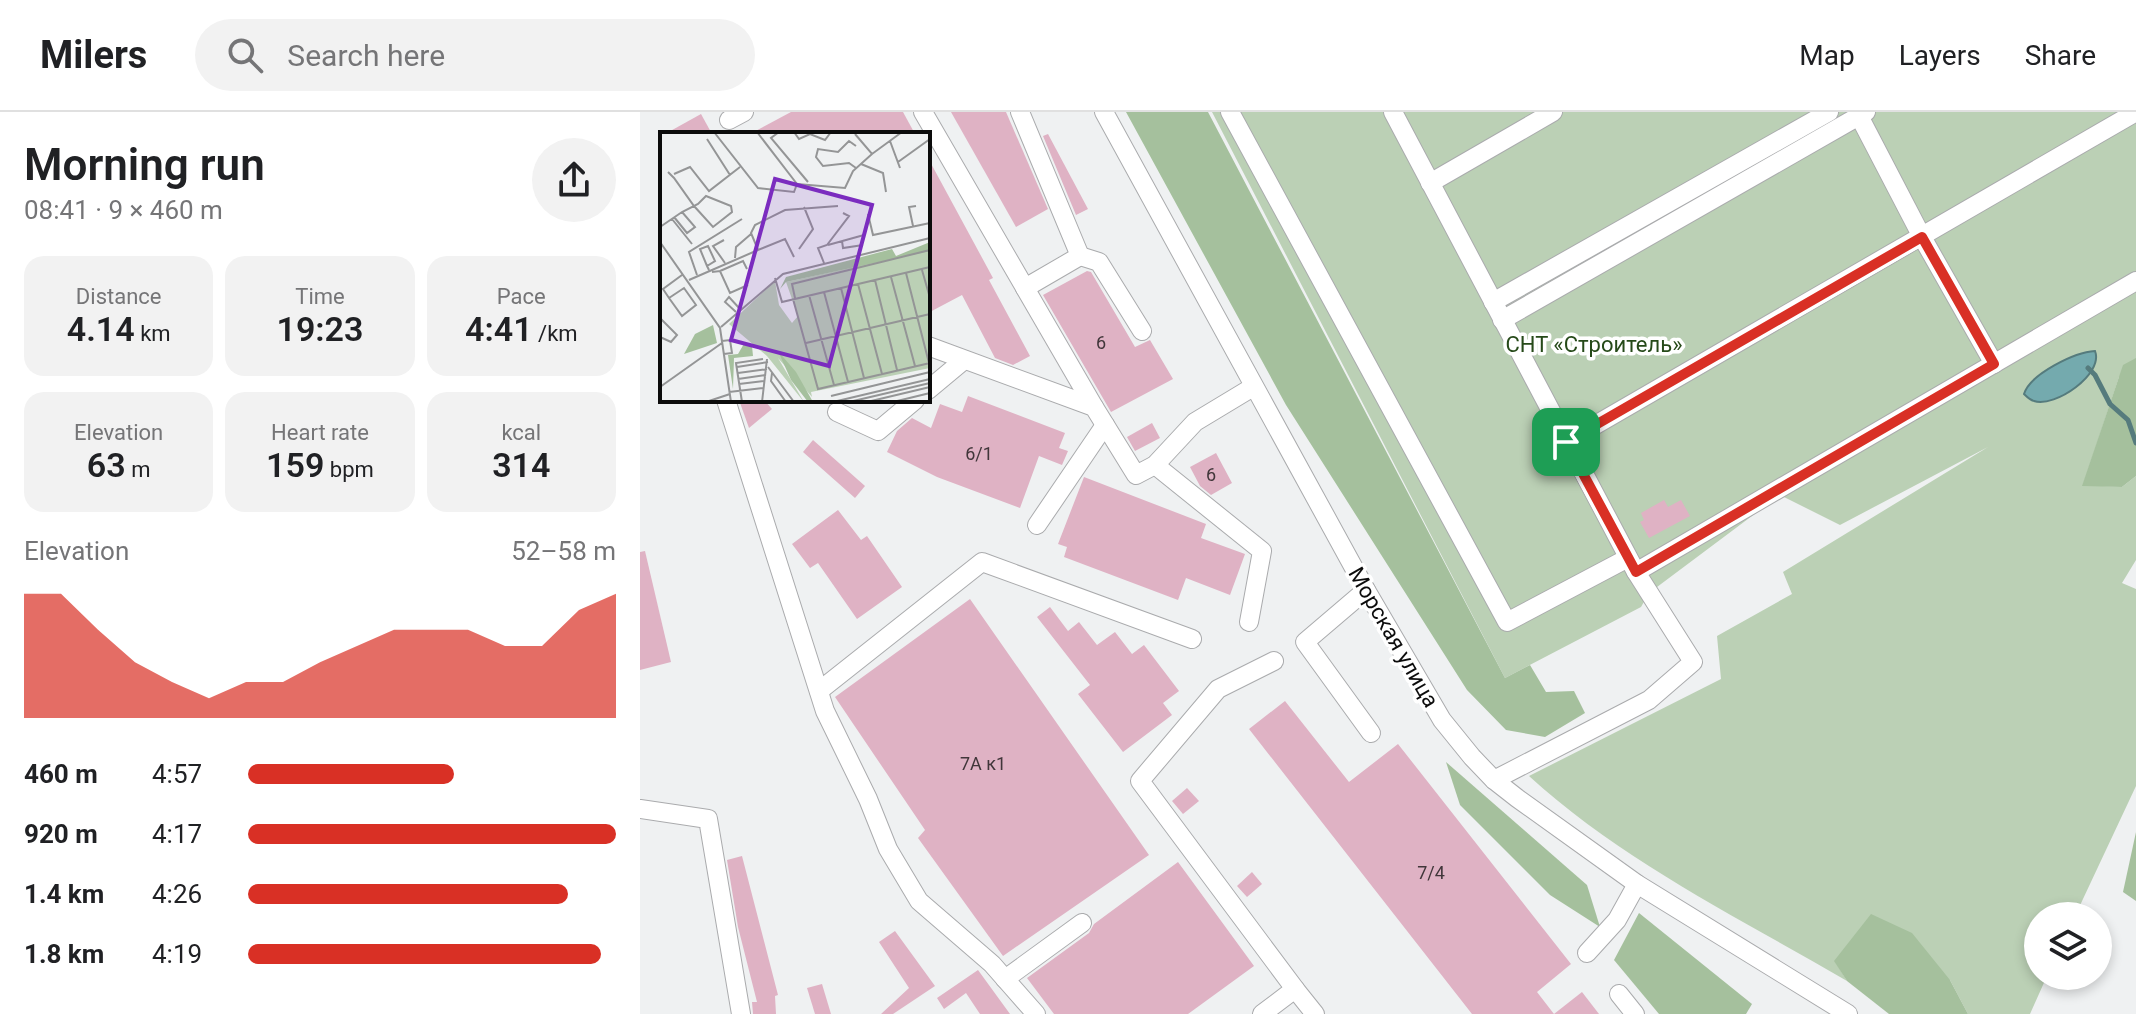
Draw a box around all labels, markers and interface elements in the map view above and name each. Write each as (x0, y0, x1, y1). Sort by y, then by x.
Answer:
search box (195, 19, 755, 91)
text: Milers (40, 33, 147, 77)
icon: search (223, 33, 267, 77)
text: Search here (287, 38, 445, 73)
text: Map (1799, 39, 1855, 72)
text: Layers (1899, 39, 1981, 72)
text: Share (2025, 39, 2096, 72)
inset map (660, 132, 930, 402)
button: share (532, 138, 616, 222)
text: Morning run (24, 139, 265, 191)
text: 08:41 · 9 × 460 m (24, 195, 223, 225)
text: Distance (76, 284, 161, 309)
text: Time (295, 284, 345, 309)
text: Pace (497, 284, 546, 309)
text: 4.14 (67, 309, 135, 349)
text: 19:23 (277, 309, 363, 349)
text: 4:41 (465, 309, 533, 349)
text: km (135, 321, 171, 346)
text: /km (533, 321, 578, 346)
house number: 6 (1096, 332, 1106, 353)
park label: СНТ «Строитель» (1505, 332, 1683, 357)
pin (1532, 408, 1600, 476)
text: Elevation (74, 420, 163, 445)
text: Heart rate (271, 420, 369, 445)
text: kcal (501, 420, 541, 445)
icon: arrive (1544, 420, 1588, 464)
house number: 6/1 (965, 443, 993, 464)
text: 63 (87, 445, 126, 485)
text: 159 (266, 445, 324, 485)
text: 314 (492, 445, 550, 485)
text: m (126, 457, 150, 482)
text: bpm (324, 457, 374, 482)
house number: 6 (1206, 464, 1216, 485)
text: Elevation (24, 536, 129, 566)
text: 52–58 m (511, 536, 616, 566)
street label: Морская улица (1343, 563, 1444, 712)
house number: 7А к1 (960, 753, 1006, 774)
text: 460 m (24, 759, 98, 789)
text: 4:57 (152, 759, 202, 789)
text: 920 m (24, 819, 98, 849)
text: 4:17 (152, 819, 202, 849)
house number: 7/4 (1417, 862, 1445, 883)
text: 1.4 km (24, 879, 104, 909)
text: 4:26 (152, 879, 202, 909)
map controls (2024, 902, 2112, 990)
button: layers (2024, 902, 2112, 990)
text: 1.8 km (24, 939, 104, 969)
text: 4:19 (152, 939, 202, 969)

